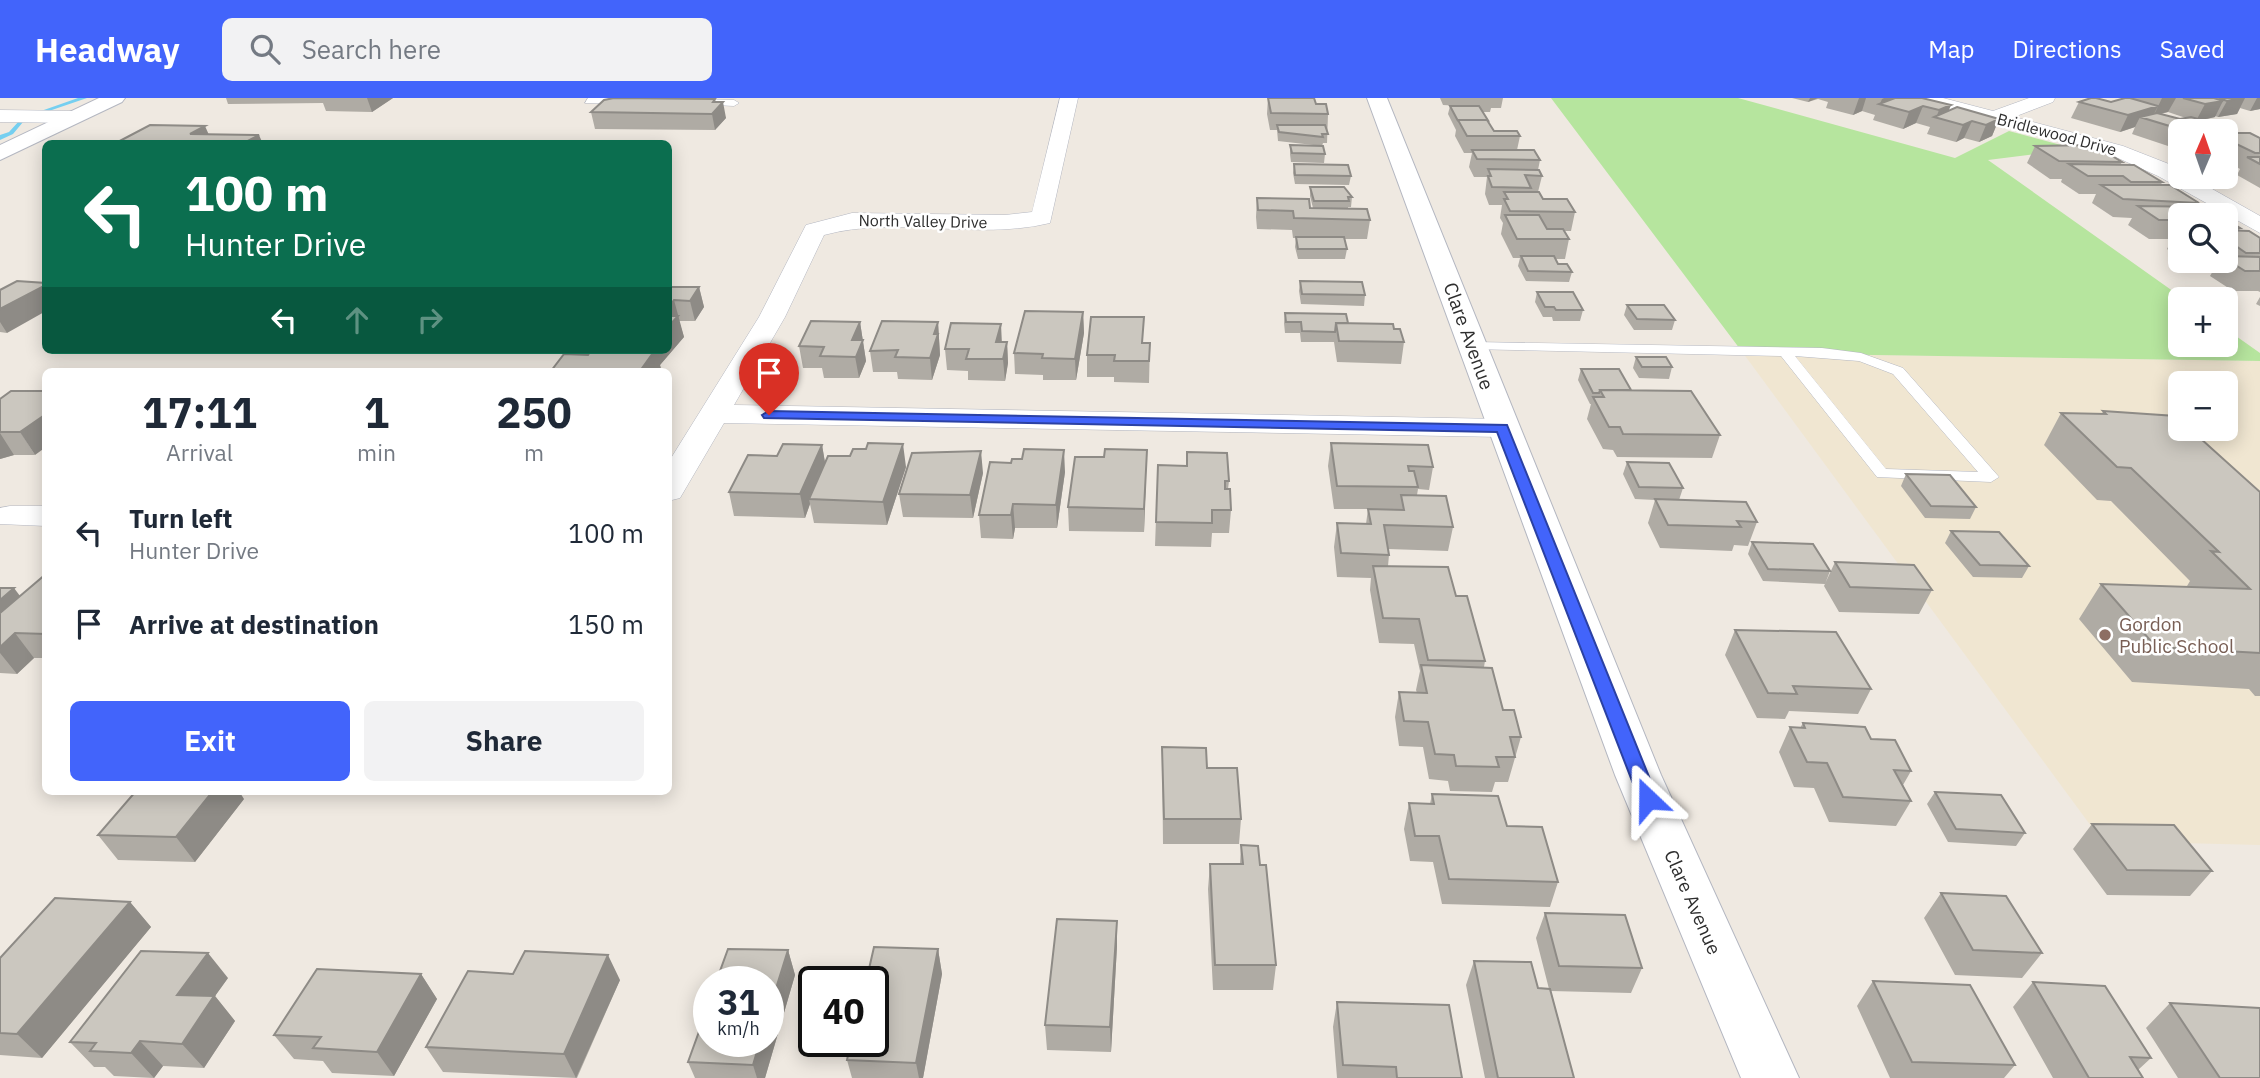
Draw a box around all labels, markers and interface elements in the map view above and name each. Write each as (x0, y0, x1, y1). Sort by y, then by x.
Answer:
search box (222, 18, 712, 81)
text: Headway (35, 28, 180, 71)
icon: search (246, 30, 284, 68)
text: Search here (302, 32, 441, 66)
text: Map (1928, 33, 1974, 65)
text: Directions (2012, 33, 2122, 65)
text: Saved (2160, 33, 2225, 65)
street label: Bridlewood Drive (1995, 108, 2119, 160)
north arrow (2168, 119, 2238, 189)
map controls (2168, 119, 2238, 441)
text: 100 m (185, 161, 329, 224)
icon: left (70, 168, 161, 259)
button: search (2168, 203, 2238, 273)
street label: North Valley Drive (858, 210, 988, 232)
text: Hunter Drive (185, 223, 366, 265)
street label: Clare Avenue (1439, 279, 1499, 393)
button: + (2168, 287, 2238, 357)
icon: left (265, 301, 303, 339)
icon: ahead (338, 301, 376, 339)
icon: right (411, 301, 449, 339)
pin (739, 343, 799, 415)
icon: arrive (750, 354, 788, 392)
button: − (2168, 371, 2238, 441)
text: 17:11 (142, 385, 257, 440)
text: 1 (364, 385, 389, 440)
text: 250 (496, 385, 572, 440)
text: Arrival (166, 437, 233, 467)
text: min (357, 437, 396, 467)
text: m (524, 437, 544, 467)
text: Turn left (129, 501, 232, 535)
icon: left (70, 514, 108, 552)
text: 100 m (568, 516, 644, 550)
text: Hunter Drive (129, 535, 259, 565)
icon: arrive (70, 605, 108, 643)
text: Arrive at destination (129, 607, 379, 641)
text: 150 m (568, 607, 644, 641)
place label: Gordon Public School (2119, 612, 2234, 658)
marker: Gordon Public School (2097, 627, 2113, 643)
button: Exit (70, 701, 350, 781)
button: Share (364, 701, 644, 781)
position arrow (1611, 762, 1685, 836)
street label: Clare Avenue (1659, 846, 1727, 958)
speed limit sign: 40 (798, 966, 889, 1057)
text: 31 (717, 979, 760, 1025)
text: km/h (717, 1017, 760, 1040)

